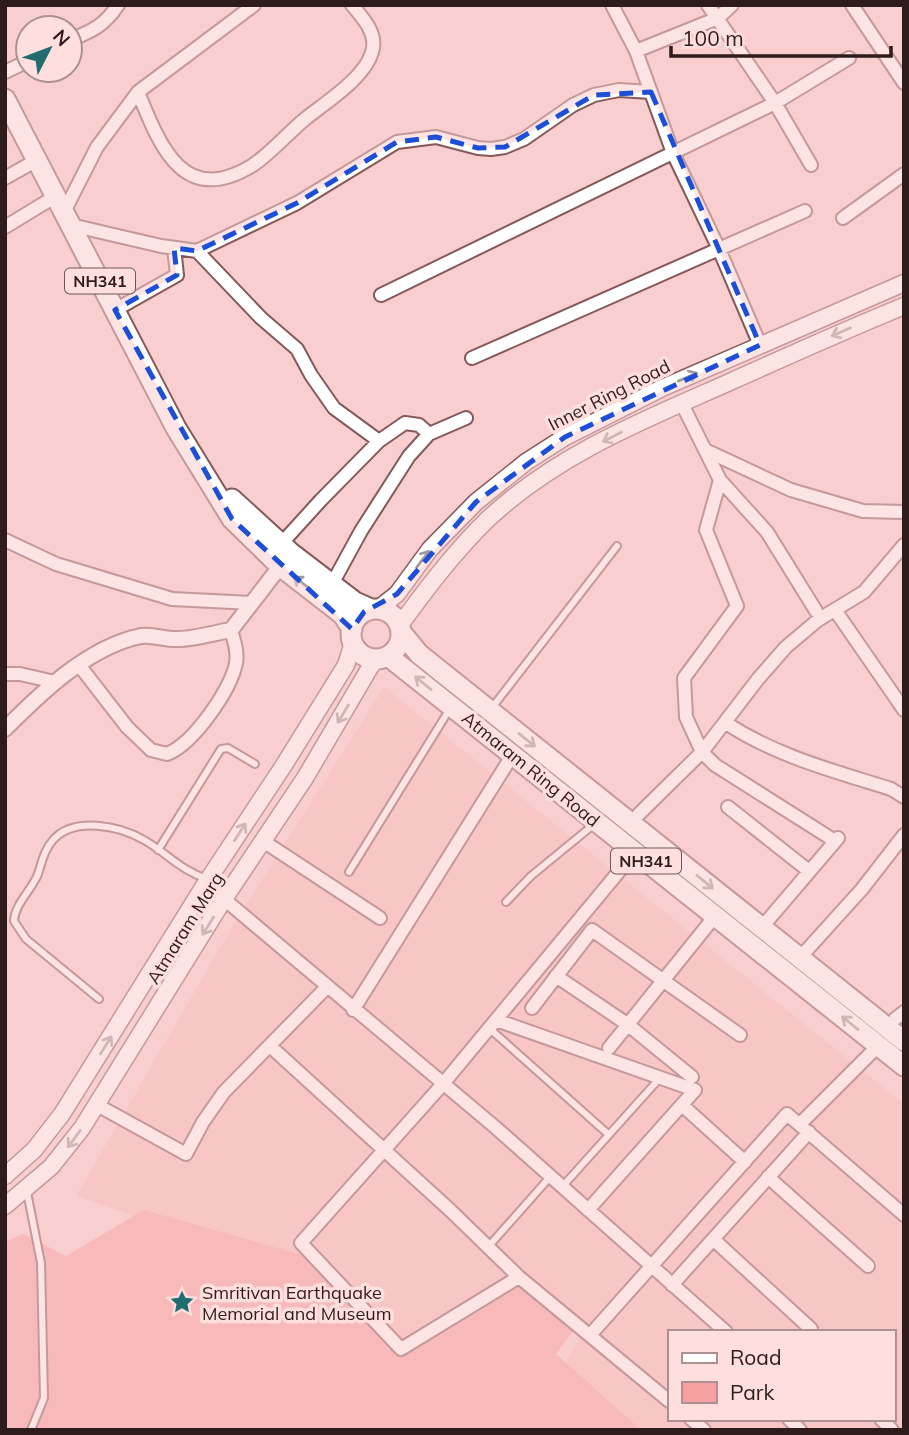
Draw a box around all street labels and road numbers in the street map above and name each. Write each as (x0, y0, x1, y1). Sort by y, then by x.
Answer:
road number: NH341 (65, 268, 135, 294)
street label: Inner Ring Road (544, 354, 674, 436)
street label: Atmaram Ring Road (457, 706, 605, 832)
road number: NH341 (611, 848, 681, 874)
street label: Atmaram Marg (142, 868, 228, 988)

